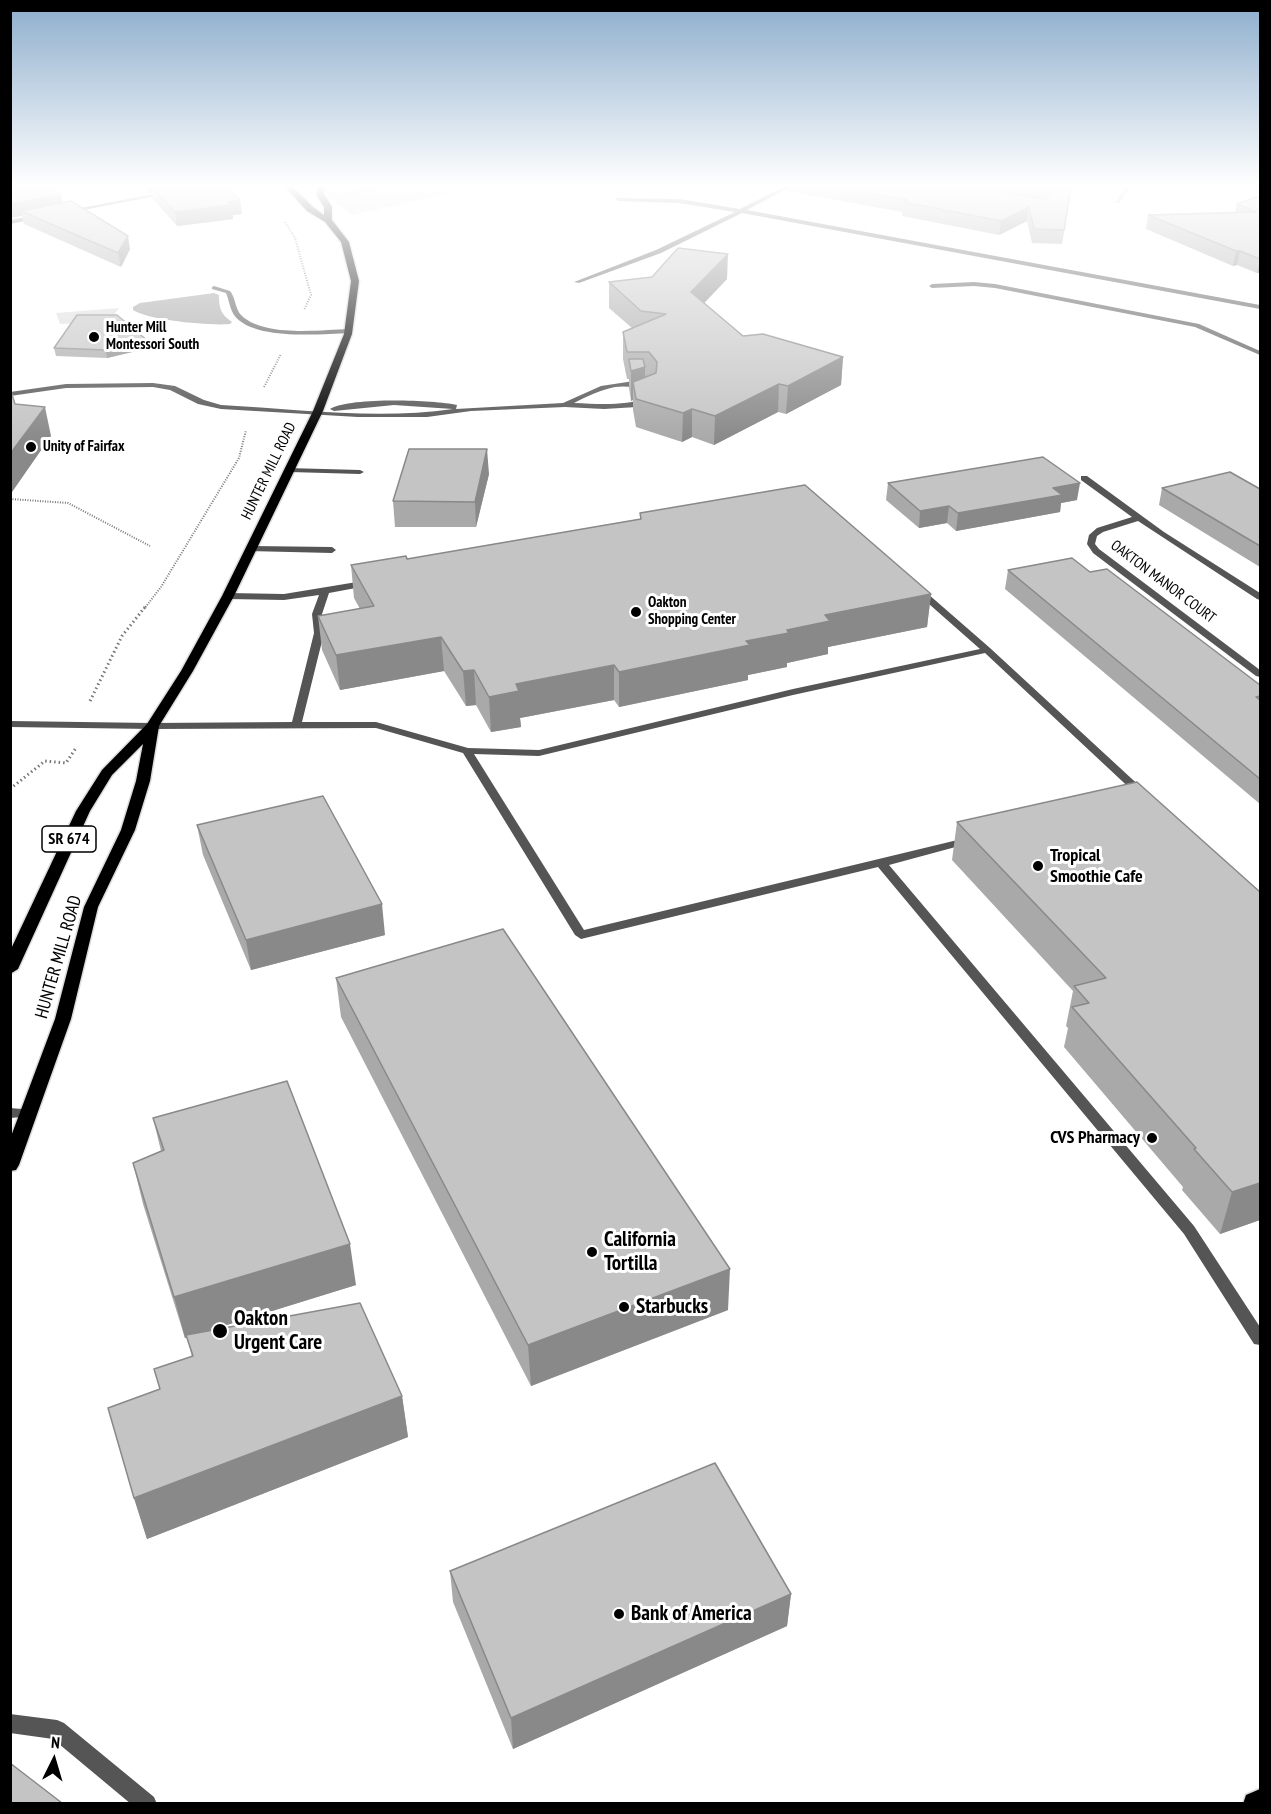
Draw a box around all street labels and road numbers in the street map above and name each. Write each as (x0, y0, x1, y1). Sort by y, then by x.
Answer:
street label: HUNTER MILL ROAD (238, 420, 300, 522)
street label: OAKTON MANOR COURT (1107, 537, 1219, 627)
road number: SR 674 (42, 826, 96, 852)
street label: HUNTER MILL ROAD (31, 893, 87, 1021)

